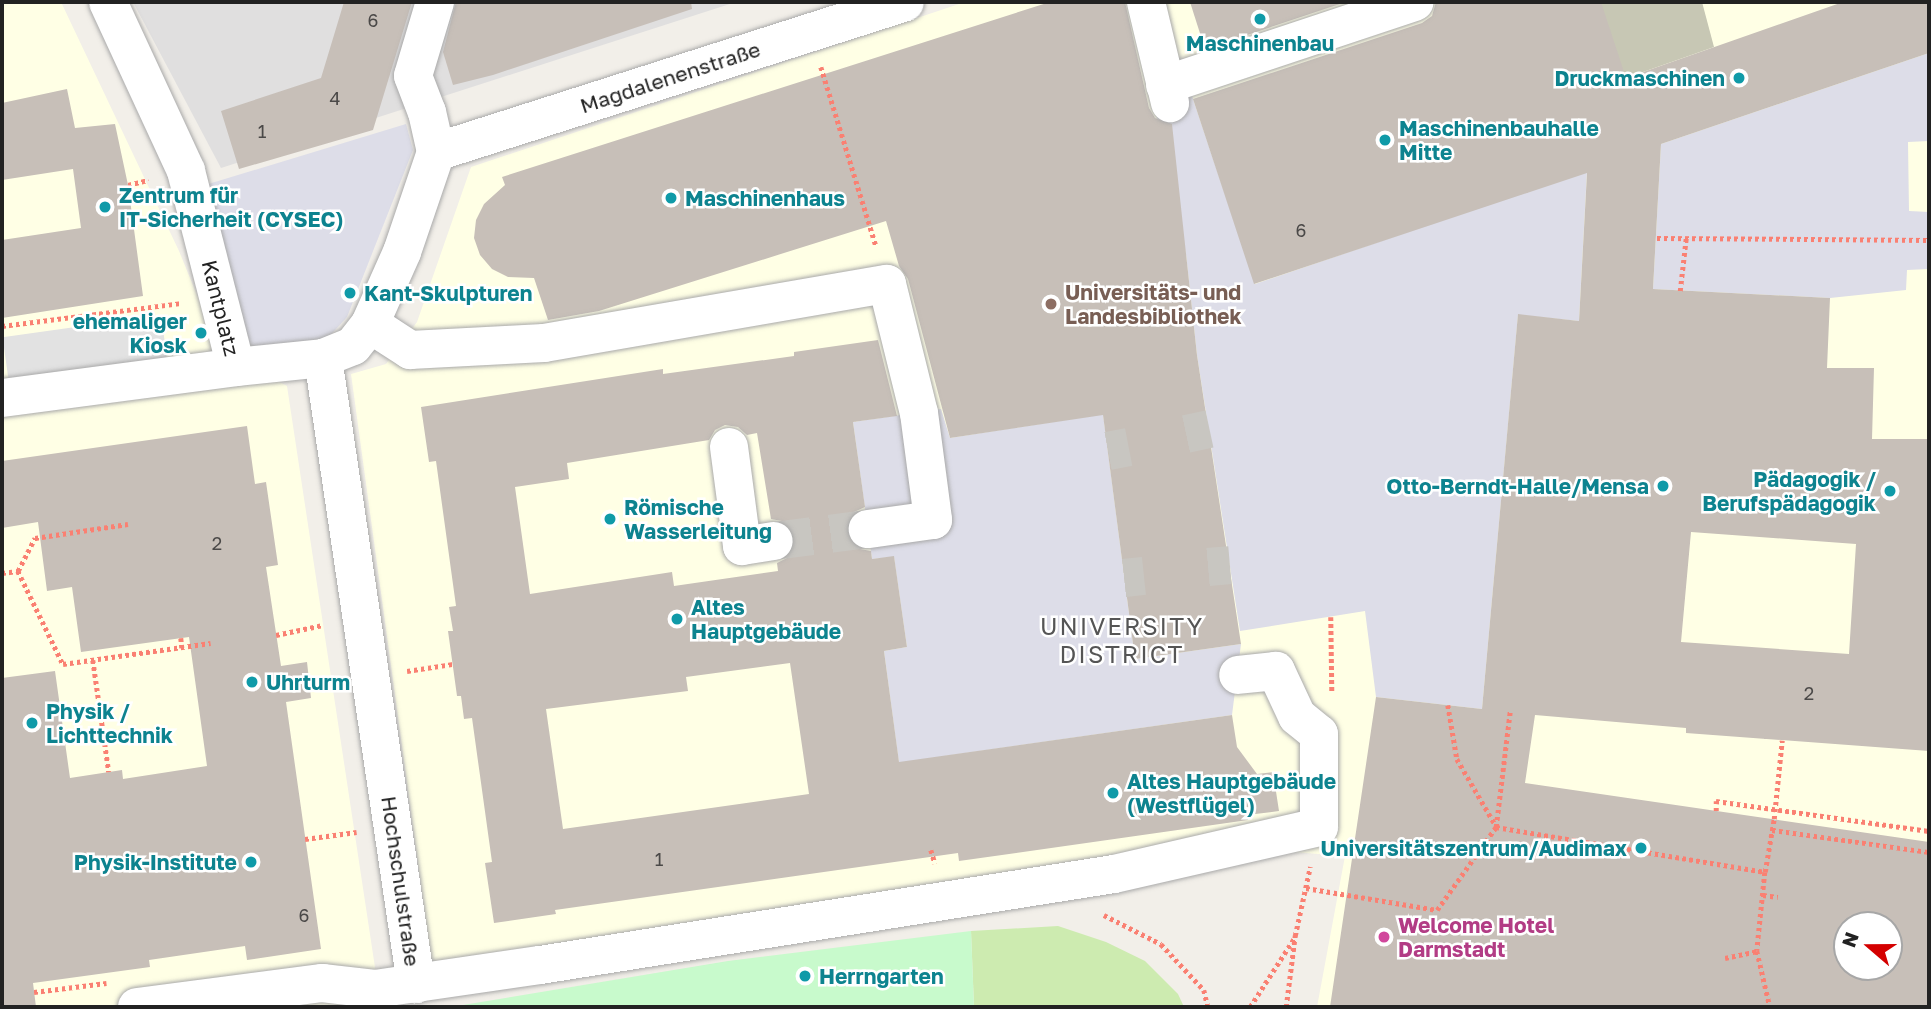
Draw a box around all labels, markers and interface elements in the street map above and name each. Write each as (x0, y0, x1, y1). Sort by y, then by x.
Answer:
house number: 6 (368, 9, 378, 31)
marker: Maschinenbau (1252, 11, 1268, 27)
place label: Maschinenbau (1186, 30, 1334, 56)
street label: Magdalenenstraße (577, 36, 763, 118)
place label: Druckmaschinen (1554, 65, 1725, 91)
marker: Druckmaschinen (1731, 70, 1747, 86)
house number: 4 (330, 87, 340, 109)
place label: Maschinenbauhalle Mitte (1399, 115, 1599, 165)
house number: 1 (258, 120, 266, 142)
marker: Maschinenbauhalle Mitte (1377, 132, 1393, 148)
place label: Zentrum für IT-Sicherheit (CYSEC) (119, 182, 343, 232)
place label: Maschinenhaus (685, 185, 845, 211)
marker: Maschinenhaus (663, 190, 679, 206)
marker: Zentrum für IT-Sicherheit (CYSEC) (97, 199, 113, 215)
house number: 6 (1296, 219, 1306, 241)
street label: Kantplatz (197, 257, 245, 359)
place label: Universitäts- und Landesbibliothek (1065, 279, 1242, 329)
place label: Kant-Skulpturen (364, 280, 532, 306)
marker: Kant-Skulpturen (342, 285, 358, 301)
marker: Universitäts- und Landesbibliothek (1043, 296, 1059, 312)
place label: ehemaliger Kiosk (73, 308, 187, 358)
marker: ehemaliger Kiosk (193, 325, 209, 341)
place label: Pädagogik / Berufspädagogik (1702, 466, 1876, 516)
place label: Otto-Berndt-Halle/Mensa (1386, 473, 1649, 499)
marker: Otto-Berndt-Halle/Mensa (1655, 478, 1671, 494)
marker: Pädagogik / Berufspädagogik (1882, 483, 1898, 499)
place label: Römische Wasserleitung (624, 494, 772, 544)
marker: Römische Wasserleitung (602, 511, 618, 527)
house number: 2 (212, 532, 222, 554)
place label: Altes Hauptgebäude (691, 594, 841, 644)
marker: Altes Hauptgebäude (669, 611, 685, 627)
district label: UNIVERSITY DISTRICT (1041, 612, 1203, 668)
place label: Uhrturm (266, 669, 350, 695)
marker: Uhrturm (244, 674, 260, 690)
house number: 2 (1804, 682, 1814, 704)
place label: Physik / Lichttechnik (46, 698, 173, 748)
marker: Physik / Lichttechnik (24, 715, 40, 731)
place label: Altes Hauptgebäude (Westflügel) (1127, 768, 1336, 818)
marker: Altes Hauptgebäude (Westflügel) (1105, 785, 1121, 801)
street label: Hochschulstraße (377, 794, 425, 968)
place label: Universitätszentrum/Audimax (1320, 835, 1627, 861)
marker: Universitätszentrum/Audimax (1633, 840, 1649, 856)
house number: 1 (655, 848, 663, 870)
place label: Physik-Institute (74, 849, 237, 875)
marker: Physik-Institute (243, 854, 259, 870)
house number: 6 (299, 904, 309, 926)
north arrow (1833, 911, 1903, 981)
place label: Welcome Hotel Darmstadt (1398, 912, 1554, 962)
marker: Welcome Hotel Darmstadt (1376, 929, 1392, 945)
text: N (1836, 929, 1863, 950)
place label: Herrngarten (819, 963, 944, 989)
marker: Herrngarten (797, 968, 813, 984)

